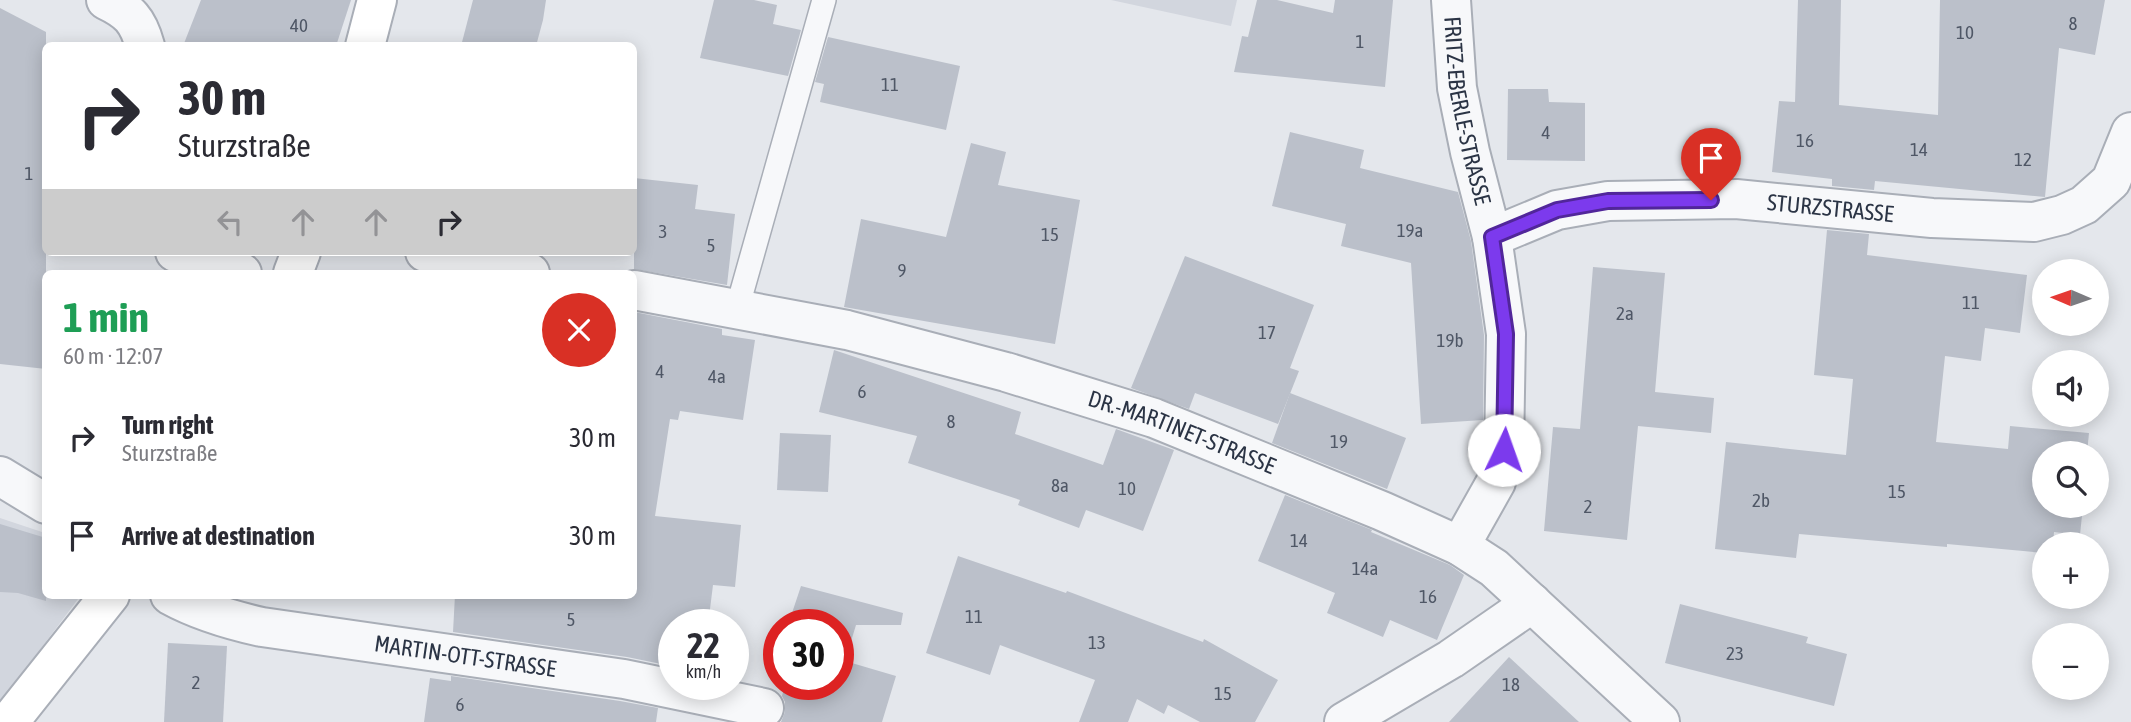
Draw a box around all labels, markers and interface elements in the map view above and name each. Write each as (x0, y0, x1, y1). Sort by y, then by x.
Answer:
house number: 8 (2069, 12, 2078, 34)
house number: 40 (290, 14, 308, 36)
street label: FRITZ-EBERLE-STRASSE (1439, 16, 1496, 208)
house number: 10 (1956, 21, 1974, 43)
house number: 1 (1356, 30, 1364, 52)
text: 30 m (178, 69, 266, 125)
icon: right (63, 70, 154, 161)
house number: 11 (881, 73, 899, 95)
house number: 4 (1542, 121, 1551, 143)
text: Sturzstraße (178, 127, 311, 164)
pin (1681, 128, 1741, 200)
house number: 16 (1796, 129, 1814, 151)
house number: 14 (1910, 138, 1928, 160)
icon: arrive (1692, 139, 1730, 177)
house number: 12 (2014, 148, 2032, 170)
house number: 1 (25, 162, 33, 184)
street label: STURZSTRASSE (1766, 189, 1895, 227)
icon: left (211, 203, 249, 241)
icon: ahead (284, 203, 322, 241)
icon: ahead (357, 203, 395, 241)
icon: right (430, 203, 468, 241)
house number: 19a (1397, 219, 1423, 241)
house number: 3 (659, 220, 667, 242)
house number: 15 (1041, 223, 1059, 245)
house number: 5 (707, 234, 715, 256)
house number: 9 (898, 259, 907, 281)
north arrow (2032, 259, 2109, 336)
map controls (2032, 259, 2109, 700)
house number: 11 (1962, 291, 1980, 313)
text: 1 min (63, 293, 149, 341)
button: close (542, 293, 616, 367)
house number: 2a (1616, 302, 1634, 324)
house number: 17 (1258, 321, 1276, 343)
house number: 19b (1437, 329, 1463, 351)
text: 60 m · 12:07 (63, 343, 163, 369)
button: sound (2032, 350, 2109, 427)
house number: 4 (656, 360, 665, 382)
house number: 4a (708, 365, 726, 387)
house number: 6 (858, 380, 867, 402)
street label: DR.-MARTINET-STRASSE (1085, 385, 1279, 479)
text: Turn right (122, 410, 213, 440)
house number: 8 (947, 410, 956, 432)
position arrow (1467, 413, 1541, 487)
icon: right (63, 419, 101, 457)
text: 30 m (569, 423, 616, 453)
house number: 19 (1330, 430, 1348, 452)
text: Sturzstraße (122, 440, 217, 466)
button: search (2032, 441, 2109, 518)
house number: 8a (1051, 474, 1069, 496)
house number: 10 (1118, 477, 1136, 499)
house number: 15 (1888, 480, 1906, 502)
house number: 2b (1752, 489, 1770, 511)
house number: 2 (1584, 495, 1592, 517)
icon: arrive (63, 517, 101, 555)
text: Arrive at destination (122, 521, 315, 551)
text: 30 m (569, 521, 616, 551)
house number: 14 (1290, 529, 1308, 551)
button: + (2032, 532, 2109, 609)
house number: 14a (1352, 557, 1378, 579)
house number: 16 (1419, 585, 1437, 607)
house number: 11 (965, 605, 983, 627)
house number: 5 (567, 608, 575, 630)
speed limit sign: 30 (763, 609, 854, 700)
button: − (2032, 623, 2109, 700)
text: 22 (687, 625, 720, 665)
street label: MARTIN-OTT-STRASSE (373, 630, 558, 682)
house number: 13 (1088, 631, 1106, 653)
house number: 23 (1726, 642, 1744, 664)
text: km/h (686, 661, 721, 682)
house number: 2 (192, 671, 200, 693)
house number: 18 (1502, 673, 1520, 695)
house number: 15 (1214, 682, 1232, 704)
house number: 6 (456, 693, 465, 715)

